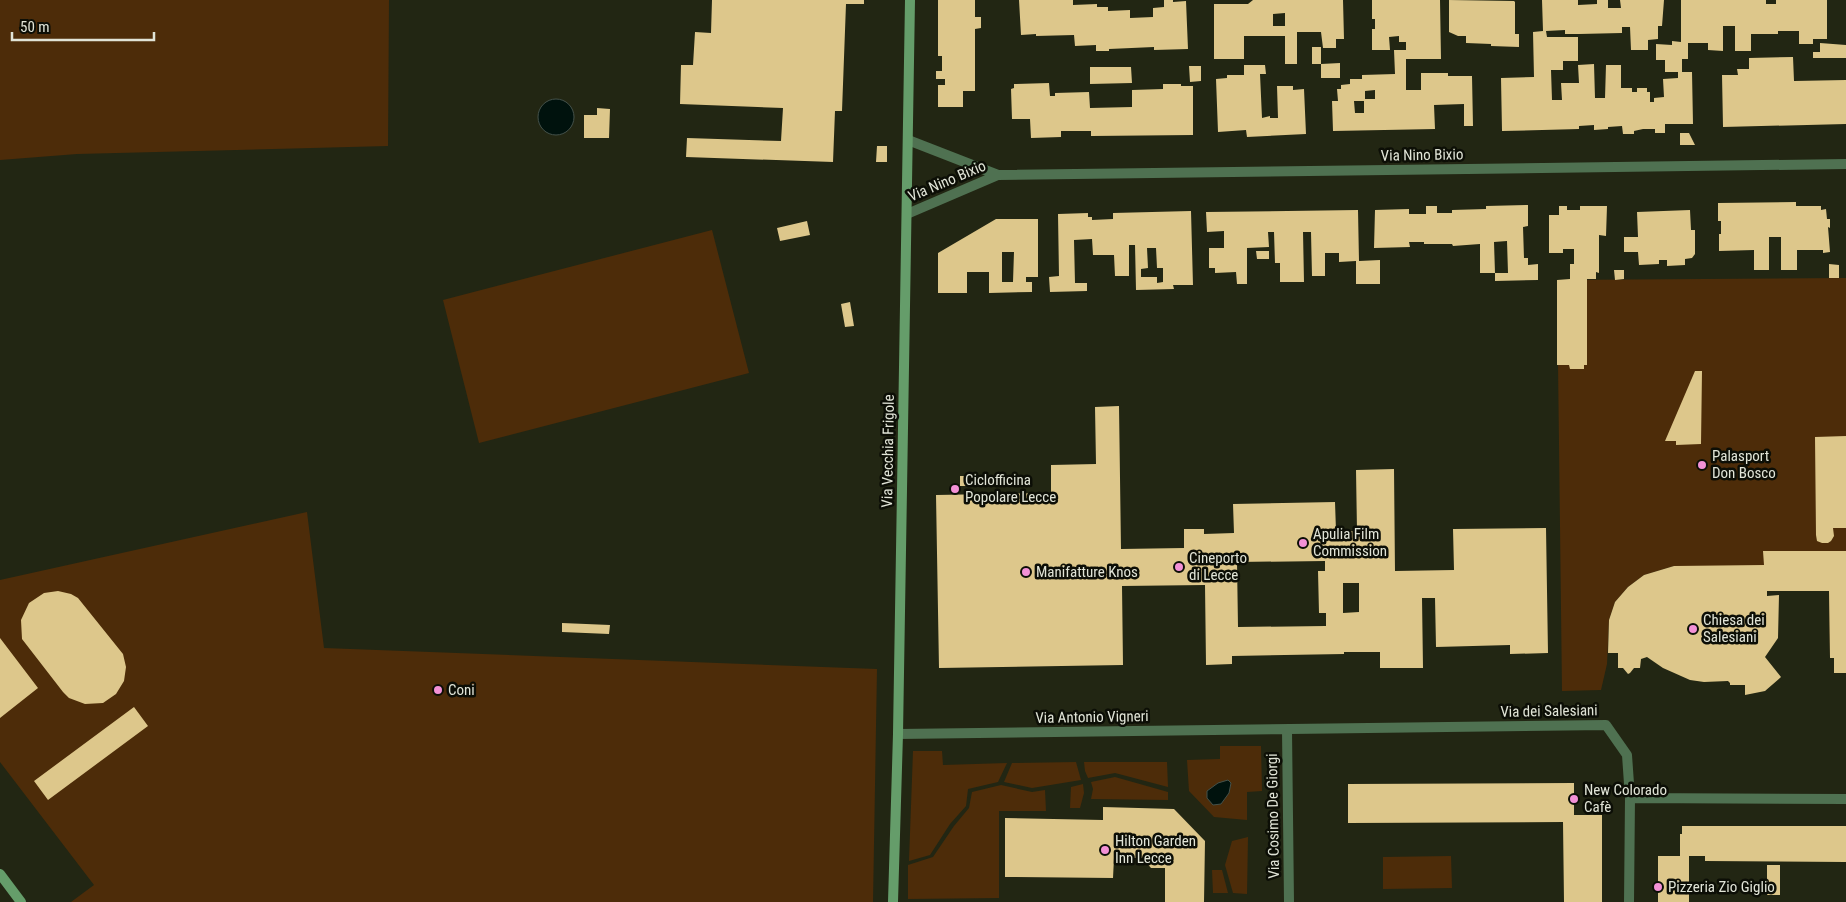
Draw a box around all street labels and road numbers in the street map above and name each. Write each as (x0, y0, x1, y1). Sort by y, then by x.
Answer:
street label: Via Nino Bixio (1381, 145, 1463, 165)
street label: Via Nino Bixio (905, 157, 989, 205)
street label: Via Vecchia Frigole (878, 394, 898, 508)
street label: Via dei Salesiani (1500, 701, 1598, 721)
street label: Via Antonio Vigneri (1035, 707, 1149, 727)
street label: Via Cosimo De Giorgi (1263, 753, 1283, 879)

